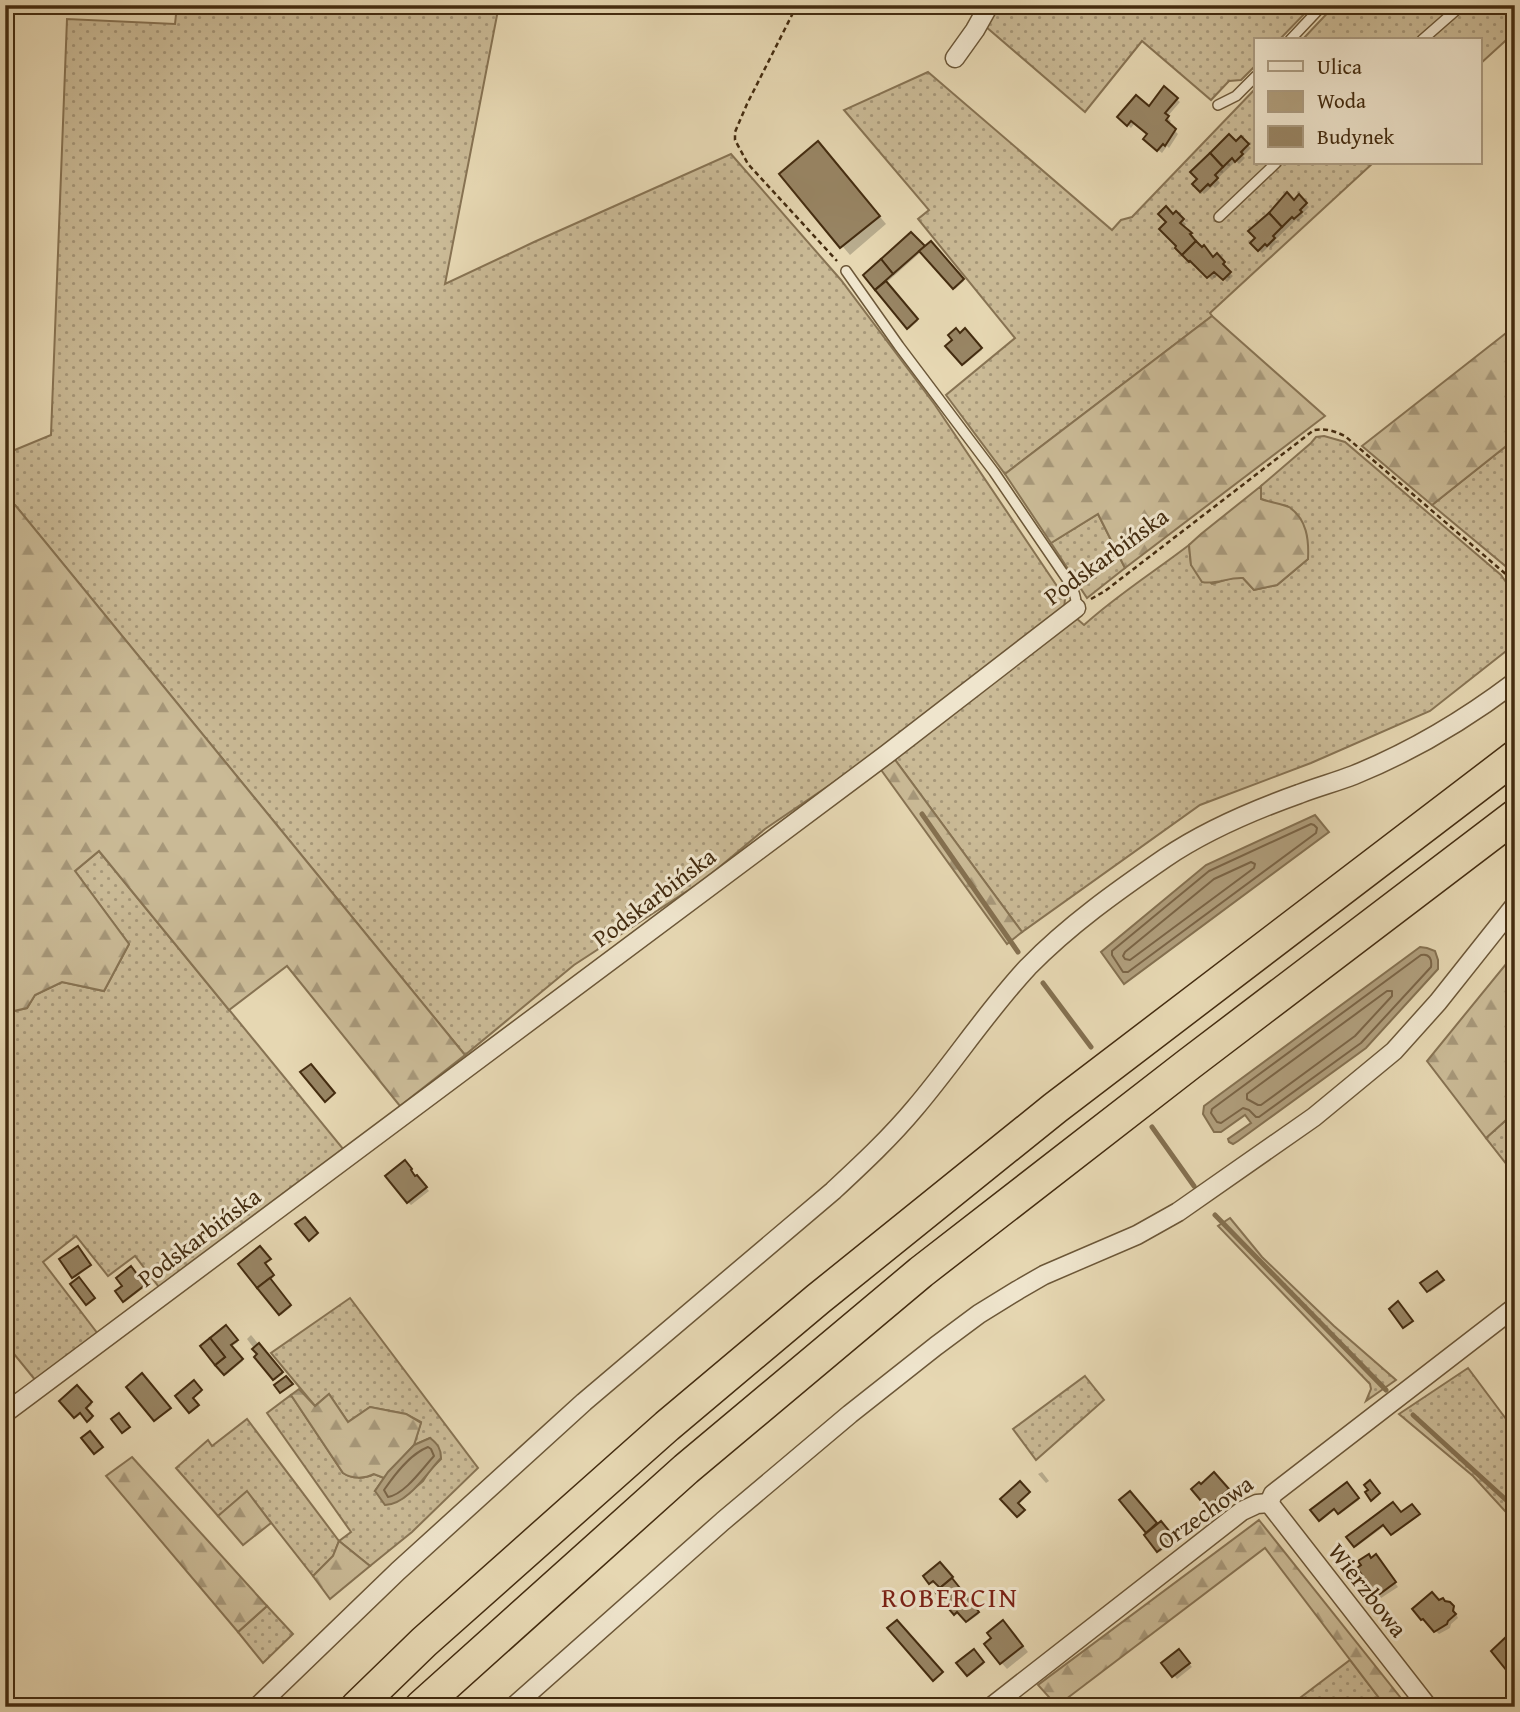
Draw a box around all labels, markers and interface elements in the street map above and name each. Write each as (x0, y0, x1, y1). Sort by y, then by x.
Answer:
legend (1254, 38, 1482, 164)
text: Ulica (1317, 51, 1362, 82)
text: Woda (1317, 85, 1366, 116)
text: Budynek (1317, 121, 1395, 152)
street label: Podskarbińska (1036, 498, 1176, 613)
street label: Podskarbińska (585, 839, 724, 955)
street label: Podskarbińska (130, 1179, 269, 1295)
street label: Orzechowa (1150, 1466, 1261, 1558)
street label: Wierzbowa (1320, 1535, 1416, 1645)
district label: ROBERCIN (881, 1576, 1019, 1617)

